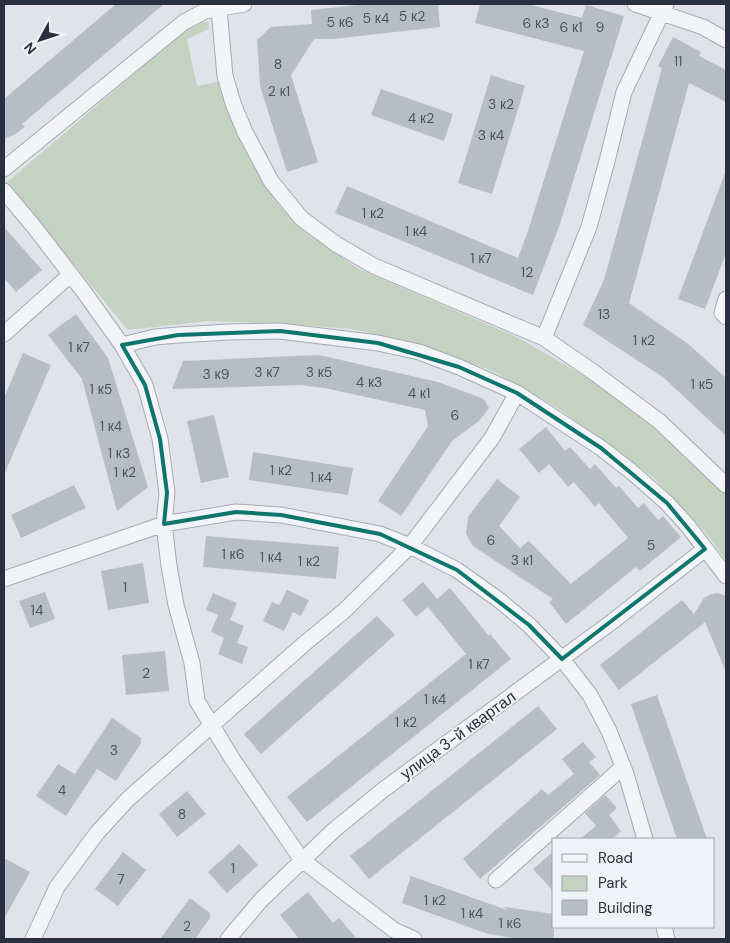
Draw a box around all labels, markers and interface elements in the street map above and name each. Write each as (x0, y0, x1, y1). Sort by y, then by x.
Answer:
house number: 5 к2 (399, 7, 425, 25)
house number: 5 к4 (363, 9, 390, 27)
house number: 5 к6 (326, 13, 354, 31)
house number: 6 к3 (523, 14, 549, 32)
north arrow (15, 15, 65, 65)
house number: 6 к1 (559, 18, 583, 36)
house number: 9 (596, 18, 605, 36)
text: N (20, 39, 40, 58)
house number: 11 (674, 52, 682, 70)
house number: 8 (274, 55, 282, 73)
house number: 2 к1 (268, 82, 290, 100)
house number: 3 к2 (488, 95, 514, 113)
house number: 4 к2 (408, 109, 434, 127)
house number: 3 к4 (478, 126, 505, 144)
house number: 1 к2 (362, 204, 384, 222)
house number: 1 к4 (405, 222, 428, 240)
house number: 1 к7 (470, 249, 492, 267)
house number: 12 (521, 263, 533, 281)
house number: 13 (598, 305, 610, 323)
house number: 1 к2 (633, 331, 655, 349)
house number: 1 к7 (68, 338, 90, 356)
house number: 3 к7 (254, 363, 280, 381)
house number: 3 к5 (306, 363, 332, 381)
house number: 3 к9 (203, 365, 230, 383)
house number: 4 к3 (356, 373, 382, 391)
house number: 1 к5 (691, 375, 713, 393)
house number: 1 к5 (90, 380, 112, 398)
house number: 4 к1 (408, 384, 430, 402)
house number: 6 (451, 406, 459, 424)
house number: 1 к4 (100, 417, 123, 435)
house number: 1 к3 (108, 444, 130, 462)
house number: 1 к2 (270, 461, 292, 479)
house number: 1 к2 (114, 463, 136, 481)
house number: 1 к4 (310, 468, 333, 486)
house number: 6 (487, 531, 495, 549)
house number: 5 (647, 536, 655, 554)
house number: 1 к6 (221, 545, 245, 563)
house number: 1 к4 (260, 548, 283, 566)
house number: 3 к1 (511, 551, 533, 569)
house number: 1 к2 (298, 552, 320, 570)
house number: 1 (123, 578, 127, 596)
house number: 14 (31, 601, 44, 619)
house number: 1 к7 (468, 655, 490, 673)
house number: 2 (142, 664, 150, 682)
street label: улица 3-й квартал (396, 686, 520, 784)
house number: 1 к4 (424, 690, 447, 708)
house number: 1 к2 (395, 713, 417, 731)
house number: 3 (110, 741, 118, 759)
house number: 4 (58, 781, 67, 799)
house number: 8 (178, 805, 186, 823)
legend (552, 838, 715, 928)
text: Road (598, 848, 633, 868)
house number: 1 (231, 859, 235, 877)
house number: 7 (117, 870, 125, 888)
text: Park (598, 873, 628, 893)
house number: 1 к2 (424, 891, 446, 909)
text: Building (598, 898, 653, 918)
house number: 1 к4 (461, 904, 484, 922)
house number: 1 к6 (498, 914, 522, 932)
house number: 2 (183, 917, 191, 935)

